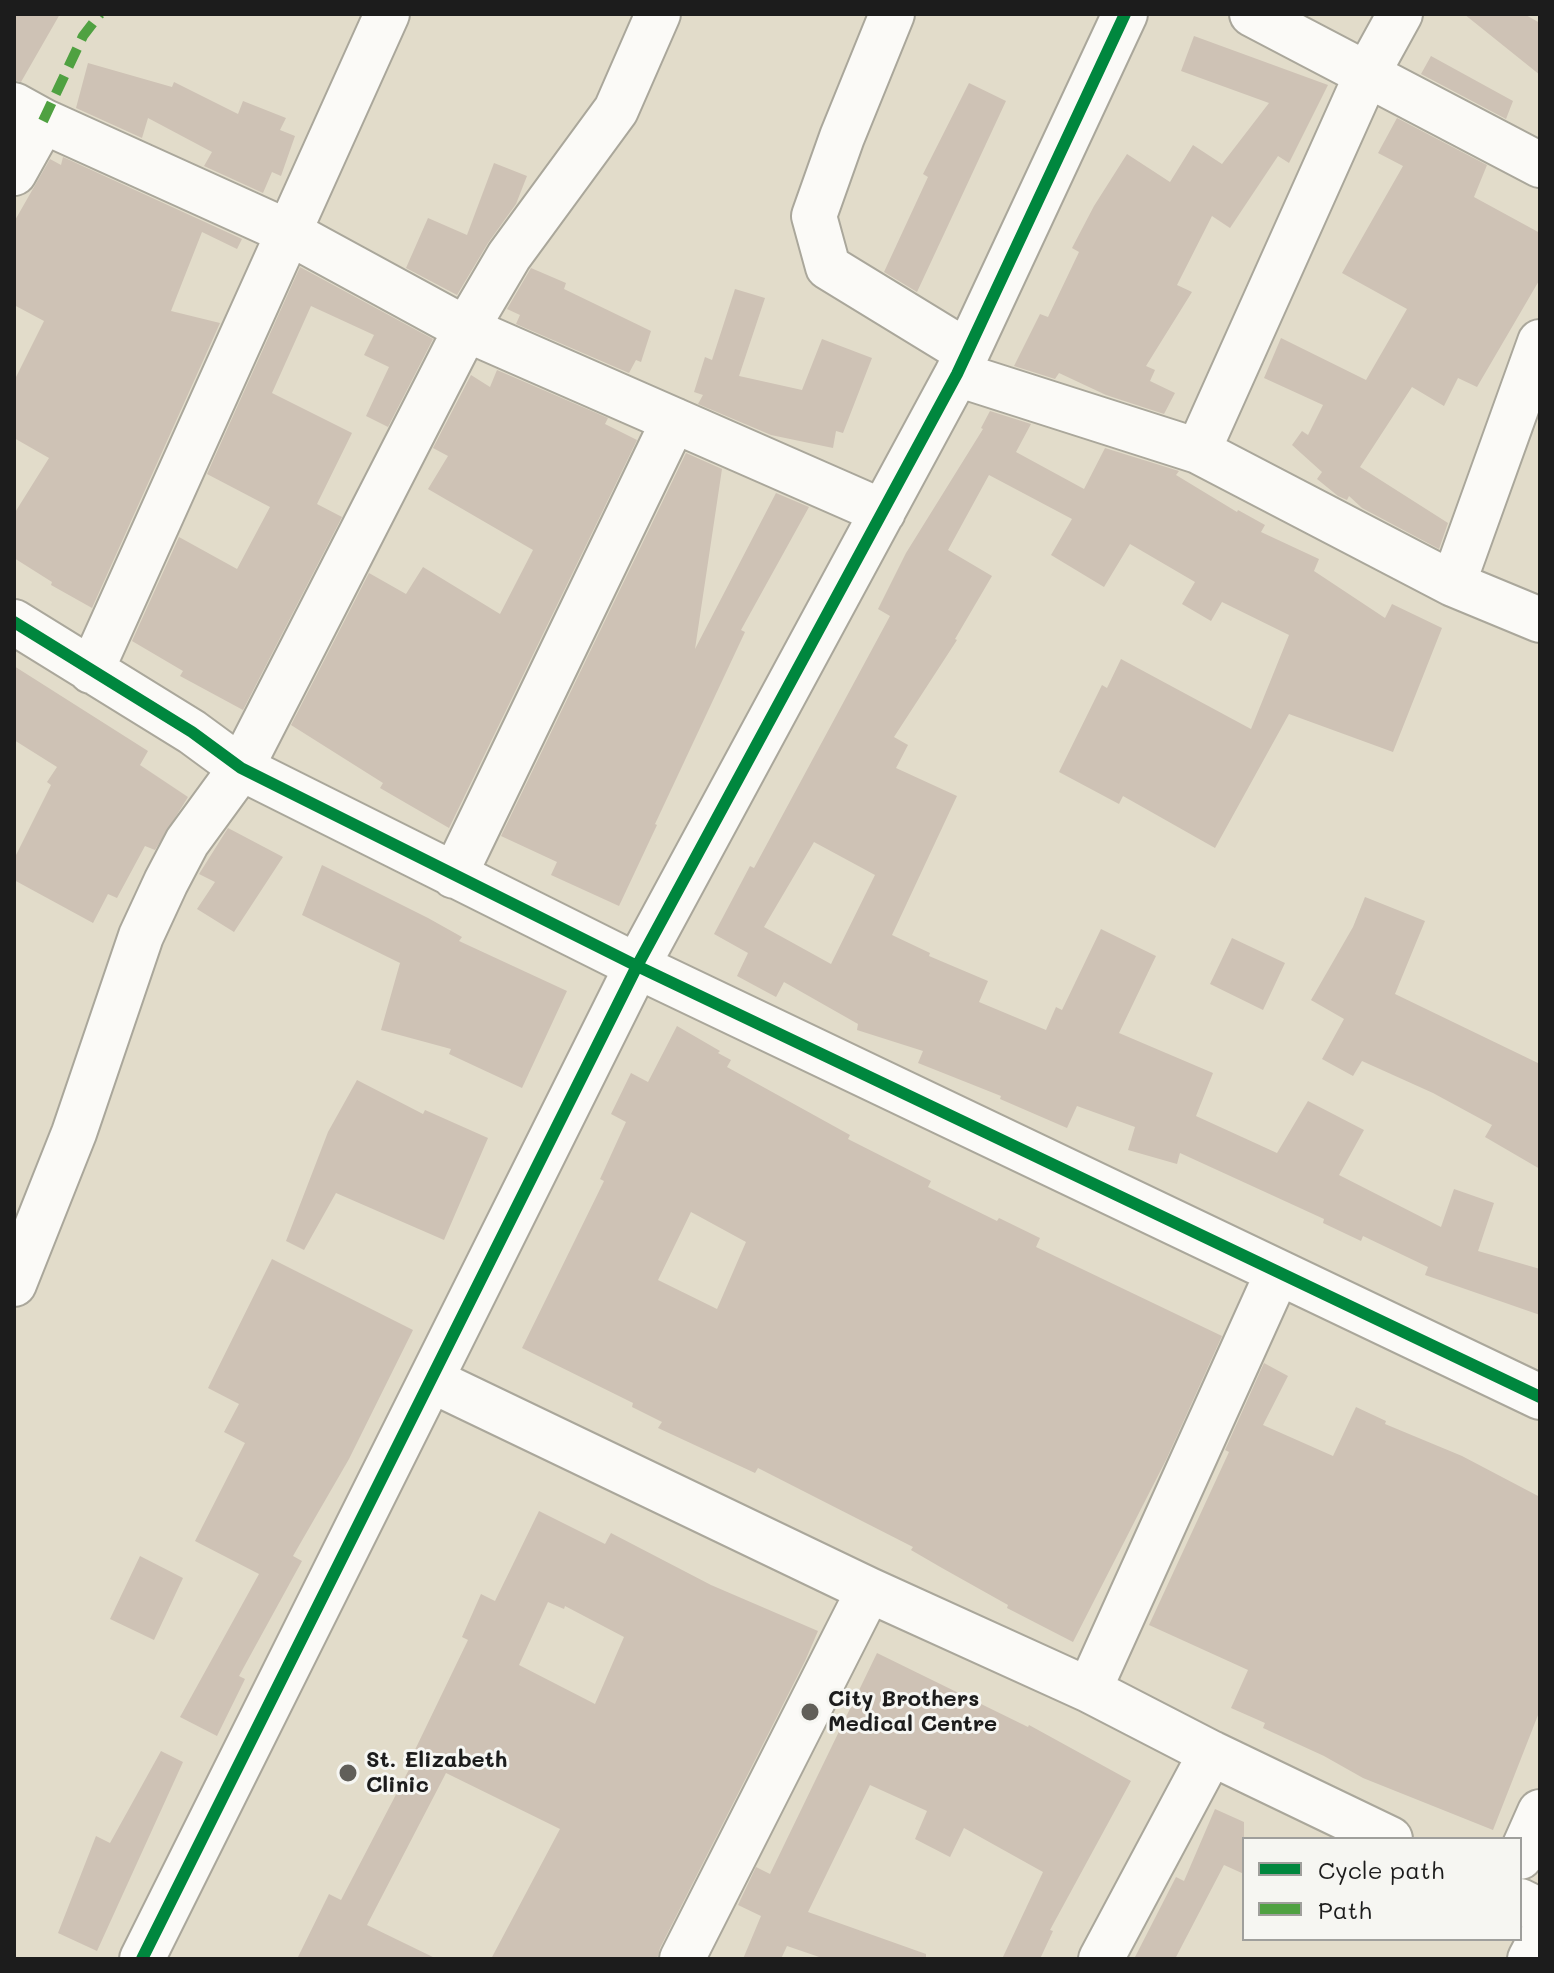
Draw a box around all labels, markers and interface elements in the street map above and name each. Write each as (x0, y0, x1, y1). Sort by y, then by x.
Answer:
place label: City Brothers Medical Centre (828, 1686, 997, 1738)
marker: City Brothers Medical Centre (799, 1701, 821, 1723)
place label: St. Elizabeth Clinic (366, 1747, 507, 1798)
marker: St. Elizabeth Clinic (337, 1762, 359, 1784)
legend (1242, 1837, 1522, 1941)
text: Cycle path (1318, 1854, 1444, 1885)
text: Path (1318, 1894, 1372, 1925)

